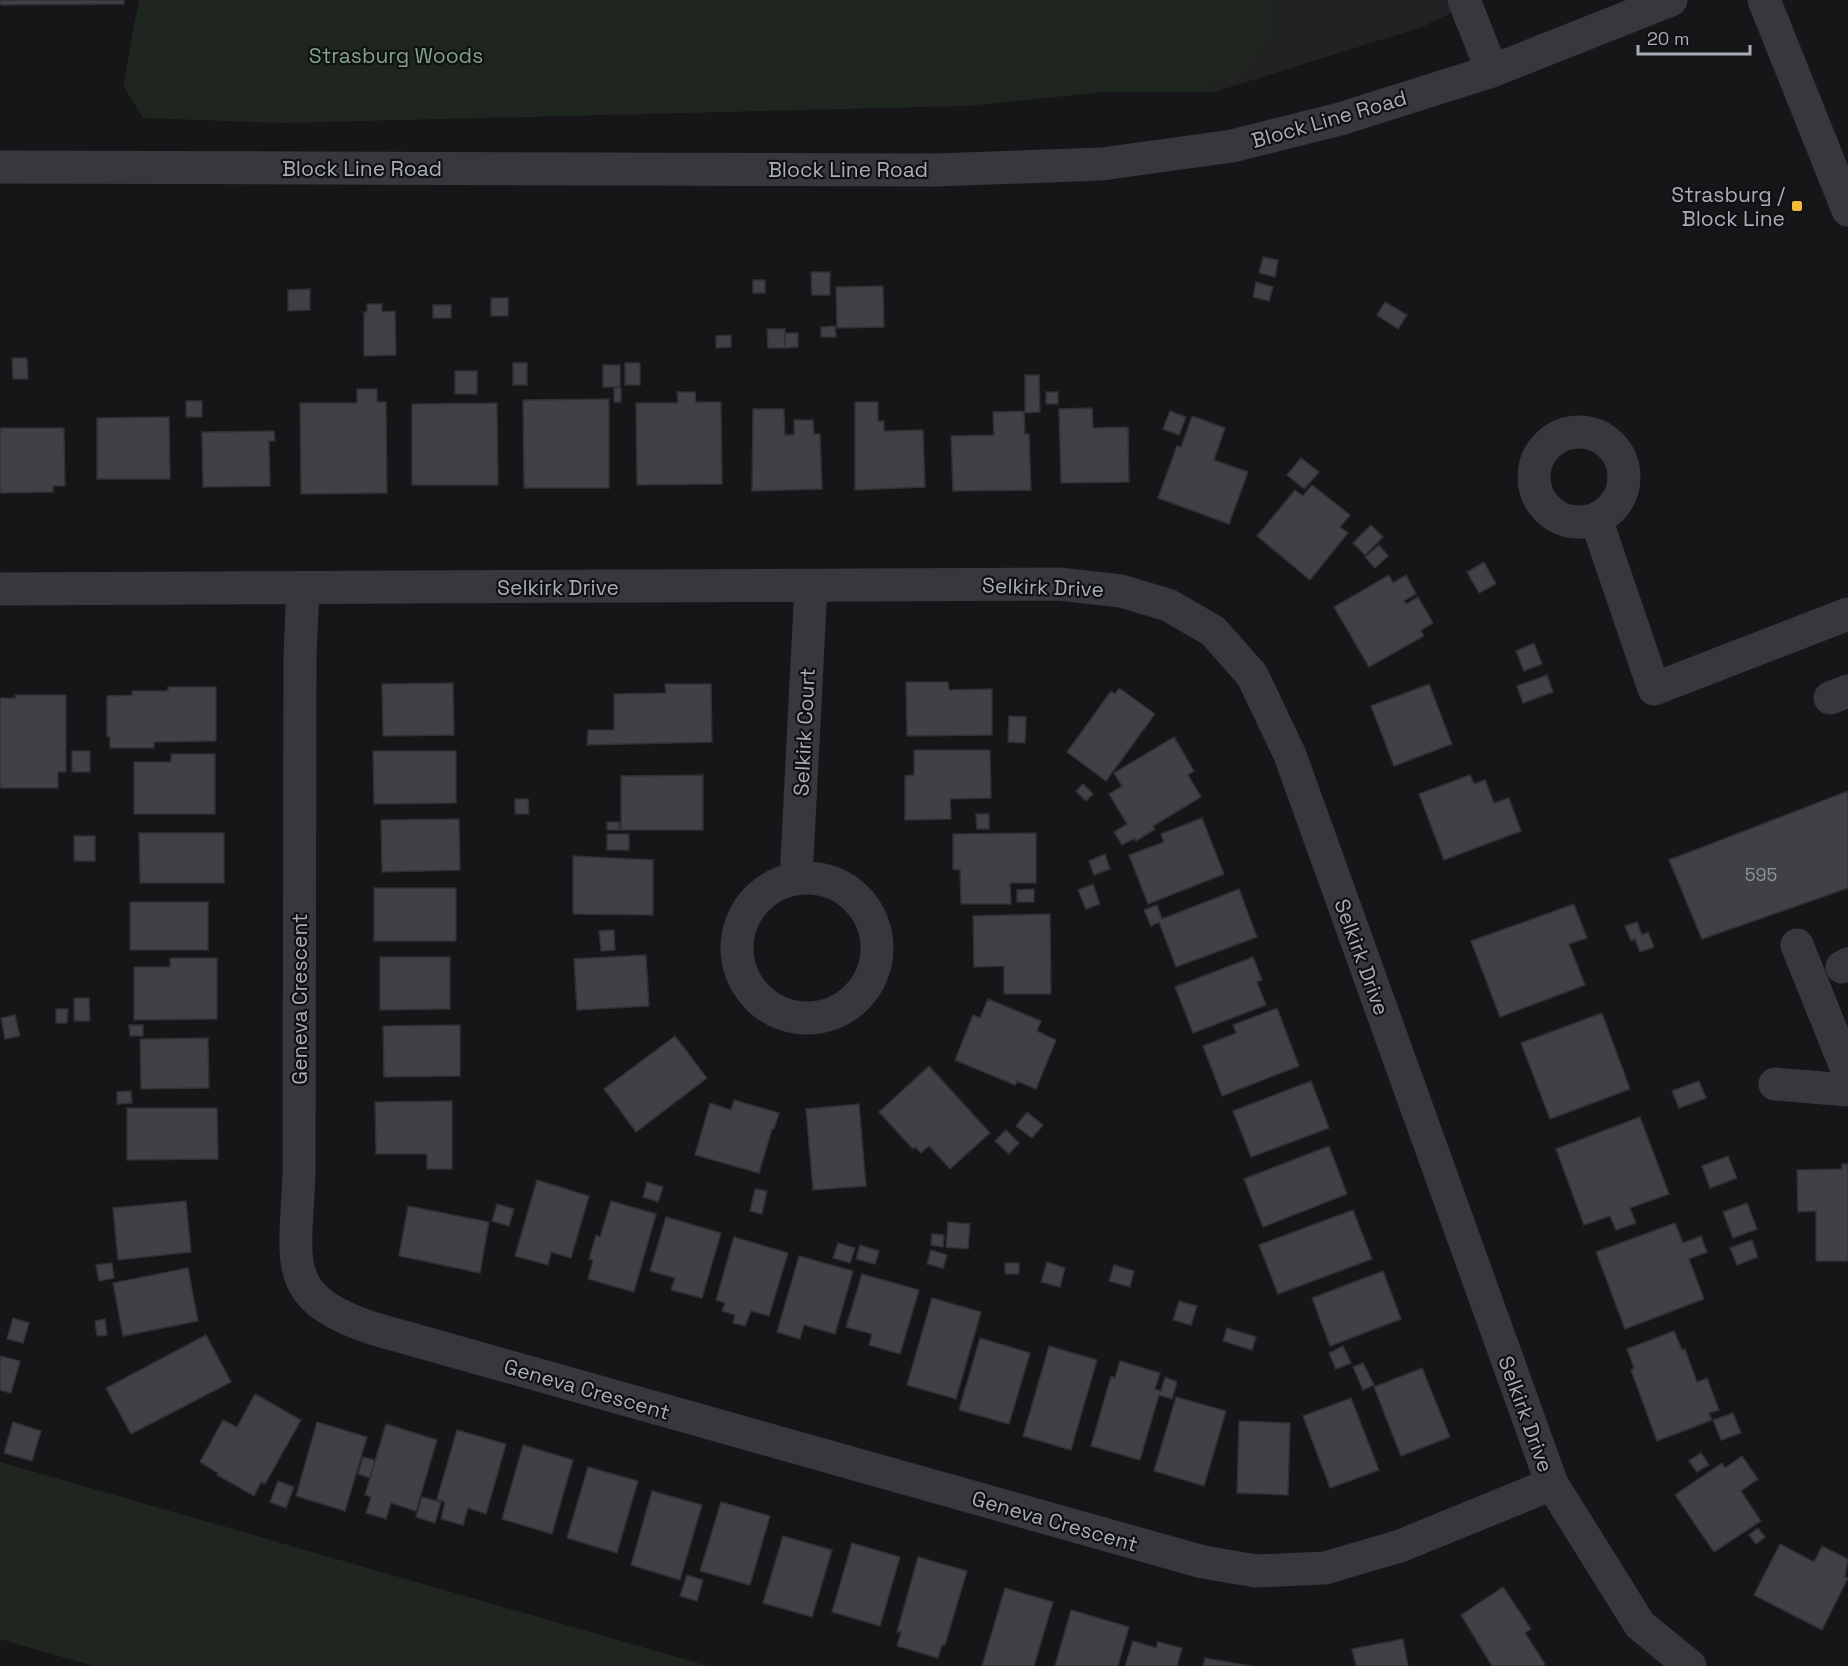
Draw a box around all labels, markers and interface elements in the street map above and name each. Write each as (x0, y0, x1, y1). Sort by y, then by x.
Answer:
scale bar (1638, 18, 1750, 56)
text: 20 m (1647, 27, 1690, 50)
park label: Strasburg Woods (309, 42, 483, 69)
street label: Block Line Road (1248, 84, 1410, 154)
street label: Block Line Road (282, 155, 442, 182)
street label: Block Line Road (768, 156, 928, 183)
place label: Strasburg / Block Line (1671, 181, 1785, 232)
marker: Strasburg / Block Line (1790, 199, 1804, 213)
street label: Selkirk Drive (982, 571, 1104, 603)
street label: Selkirk Drive (497, 574, 619, 601)
street label: Selkirk Court (787, 667, 821, 797)
house number: 595 (1745, 863, 1777, 886)
street label: Selkirk Drive (1328, 895, 1396, 1019)
street label: Geneva Crescent (286, 913, 313, 1085)
street label: Geneva Crescent (501, 1352, 673, 1426)
street label: Selkirk Drive (1492, 1352, 1560, 1476)
street label: Geneva Crescent (969, 1484, 1141, 1558)

